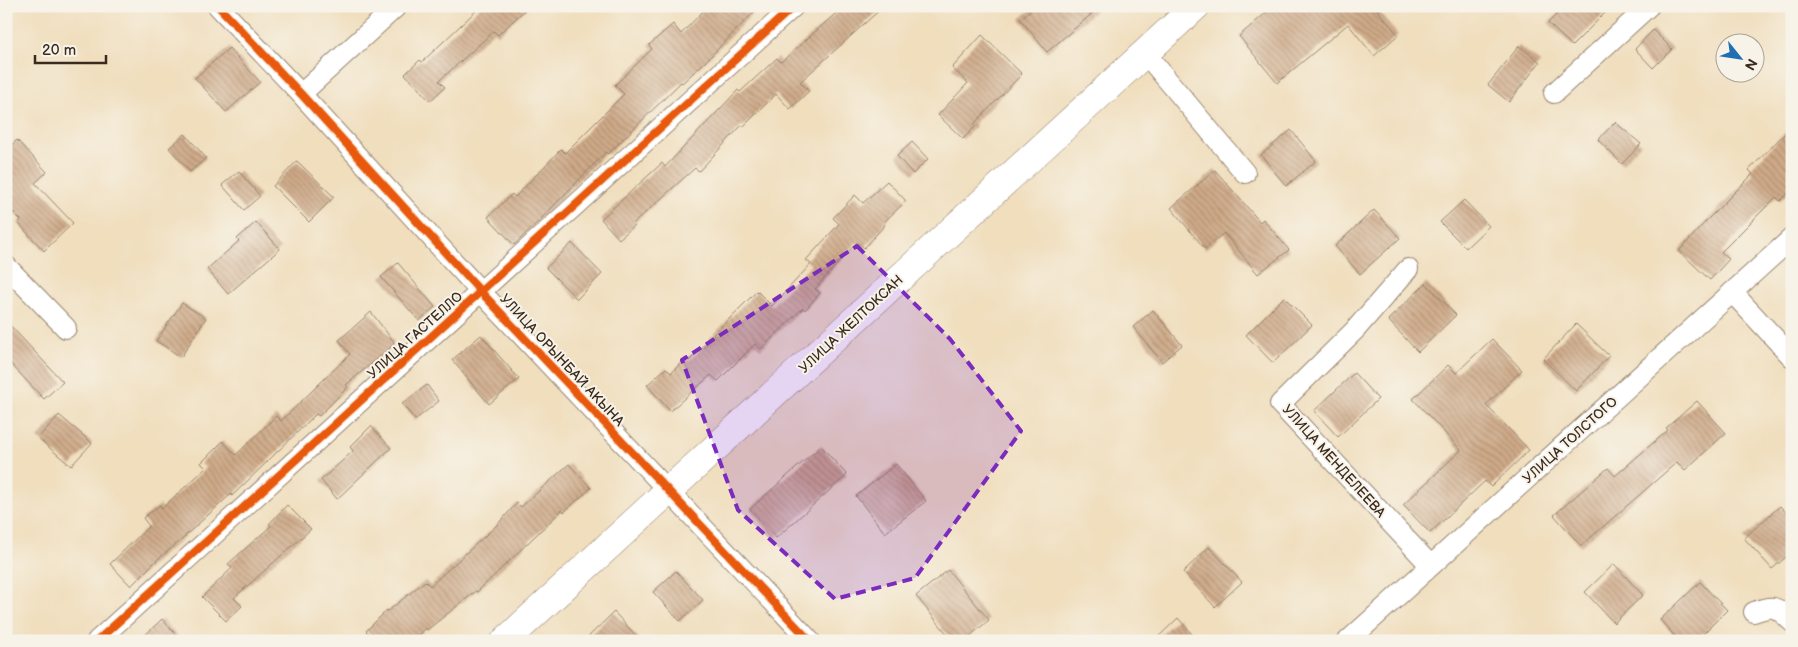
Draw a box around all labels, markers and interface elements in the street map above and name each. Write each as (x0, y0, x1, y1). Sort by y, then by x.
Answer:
scale bar (35, 32, 106, 64)
north arrow (1716, 32, 1766, 82)
text: 20 m (42, 41, 76, 60)
text: N (1741, 55, 1761, 73)
street label: УЛИЦА ЖЕЛТОКСАН (795, 271, 907, 377)
street label: УЛИЦА ГАСТЕЛЛО (364, 288, 466, 382)
street label: УЛИЦА ОРЫНБАЙ АКЫНА (496, 290, 628, 430)
street label: УЛИЦА ТОЛСТОГО (1519, 393, 1621, 487)
street label: УЛИЦА МЕНДЕЛЕЕВА (1279, 401, 1390, 521)

